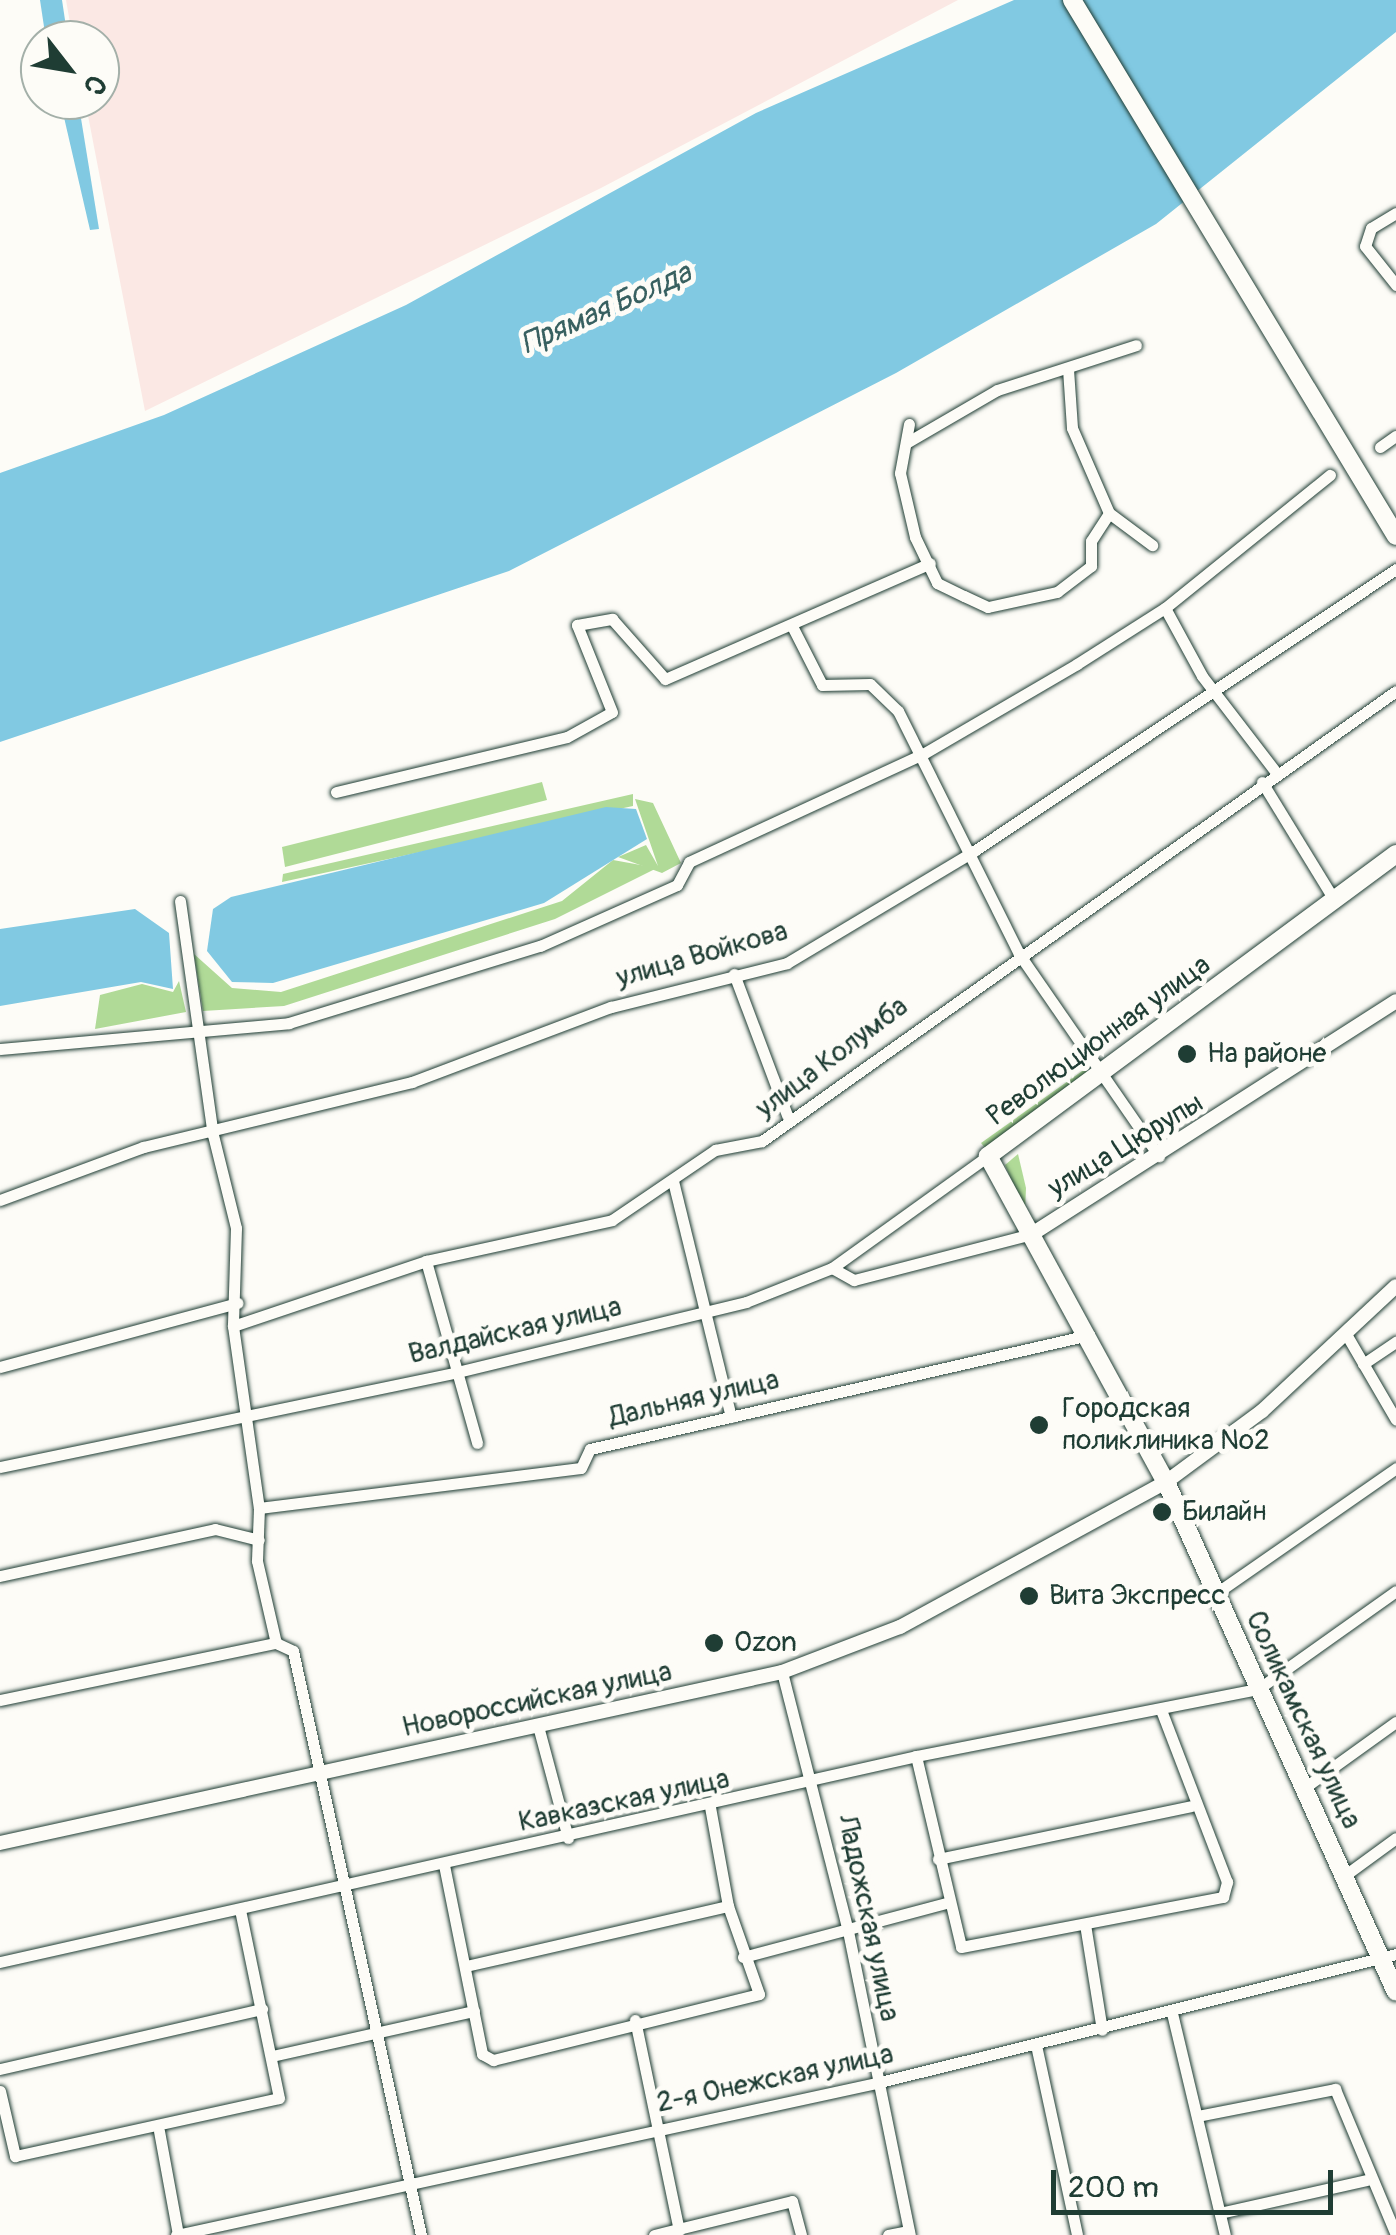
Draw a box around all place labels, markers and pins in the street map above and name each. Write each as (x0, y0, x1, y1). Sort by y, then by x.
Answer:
place label: На районе (1207, 1037, 1326, 1071)
marker: На районе (1176, 1043, 1198, 1065)
place label: Городская поликлиника №2 (1062, 1392, 1270, 1458)
marker: Городская поликлиника №2 (1026, 1412, 1052, 1438)
place label: Билайн (1182, 1495, 1266, 1529)
marker: Билайн (1151, 1501, 1173, 1523)
place label: Вита Экспресс (1049, 1579, 1226, 1613)
marker: Вита Экспресс (1018, 1585, 1040, 1607)
place label: Ozon (734, 1626, 797, 1660)
marker: Ozon (703, 1632, 725, 1654)

